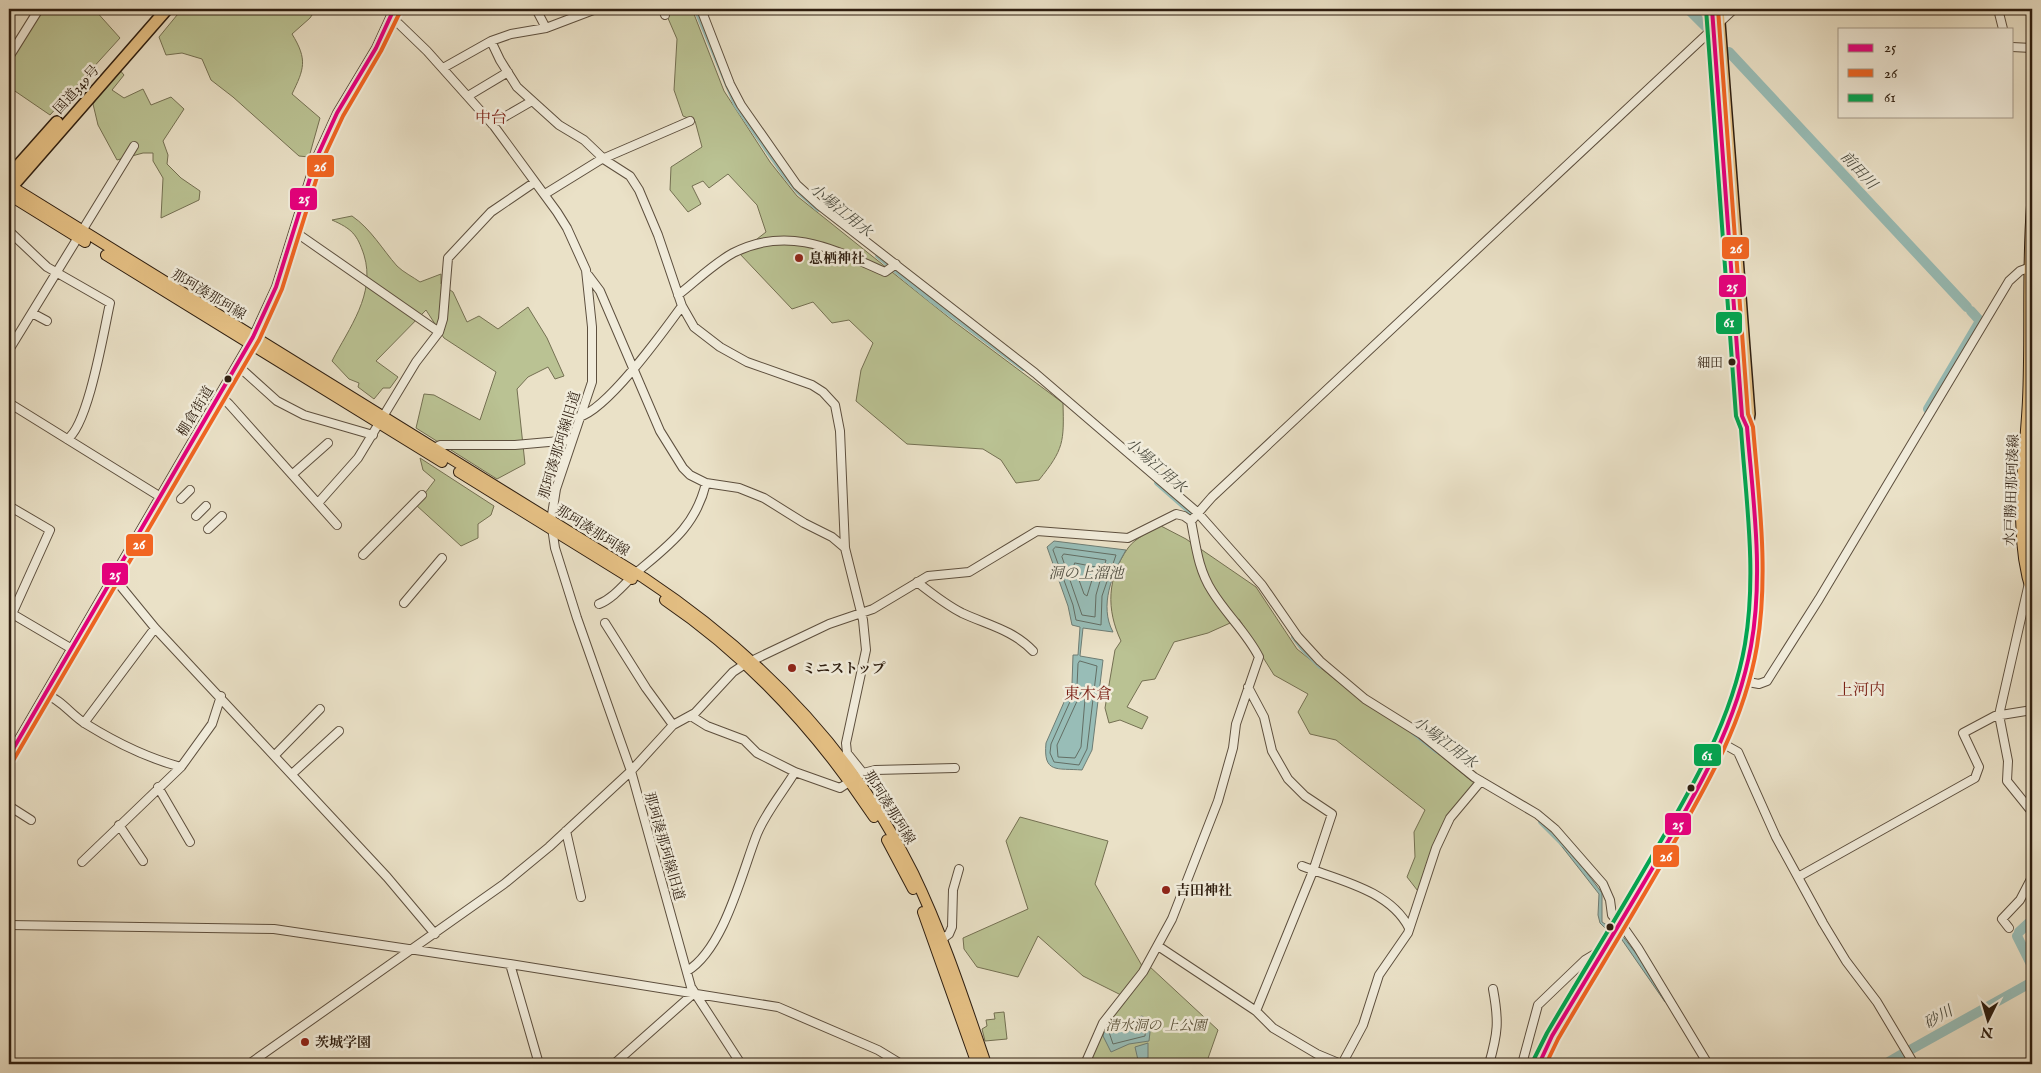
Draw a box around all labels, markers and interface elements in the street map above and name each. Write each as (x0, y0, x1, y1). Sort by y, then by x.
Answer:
legend (1838, 28, 2014, 118)
text: 25 (1884, 38, 1897, 57)
street label: 国道349号 (50, 61, 104, 118)
text: 26 (1884, 64, 1898, 83)
text: 61 (1884, 88, 1896, 107)
district label: 中台 (475, 109, 507, 129)
water label: 前田川 (1836, 147, 1882, 195)
line badge: 26 (306, 154, 335, 178)
text: 26 (314, 158, 327, 176)
water label: 小場江用水 (806, 179, 877, 243)
line badge: 25 (289, 187, 318, 211)
text: 25 (298, 190, 310, 208)
line badge: 26 (1721, 236, 1750, 260)
text: 26 (1730, 240, 1743, 258)
place label: 息栖神社 (809, 250, 865, 268)
marker: 息栖神社 (793, 252, 805, 264)
street label: 那珂湊那珂線 (168, 266, 249, 324)
line badge: 25 (1718, 274, 1747, 298)
text: 25 (1726, 278, 1738, 296)
line badge: 61 (1715, 311, 1743, 335)
text: 61 (1723, 314, 1735, 332)
place label: 細田 (1697, 355, 1723, 372)
marker: 細田 (1727, 357, 1737, 367)
unlabelled marker (223, 374, 233, 384)
street label: 棚倉街道 (174, 383, 218, 440)
street label: 那珂湊那珂線旧道 (535, 389, 585, 501)
water label: 小場江用水 (1121, 434, 1192, 498)
street label: 水戸勝田那珂湊線 (2001, 434, 2023, 546)
street label: 那珂湊那珂線 (552, 501, 633, 561)
line badge: 26 (125, 533, 154, 557)
text: 26 (133, 536, 146, 554)
line badge: 25 (101, 562, 129, 586)
water label: 洞の上溜池 (1048, 564, 1125, 583)
text: 25 (109, 566, 121, 584)
place label: ミニストップ (802, 660, 886, 678)
marker: ミニストップ (786, 662, 798, 674)
district label: 上河内 (1837, 681, 1885, 701)
district label: 東木倉 (1064, 685, 1112, 705)
water label: 小場江用水 (1409, 712, 1482, 774)
line badge: 61 (1693, 743, 1722, 767)
text: 61 (1701, 747, 1713, 765)
street label: 那珂湊那珂線 (859, 767, 919, 848)
unlabelled marker (1686, 783, 1696, 793)
street label: 那珂湊那珂線旧道 (640, 790, 688, 903)
line badge: 25 (1664, 812, 1692, 836)
text: 25 (1672, 816, 1684, 834)
line badge: 26 (1652, 844, 1680, 868)
text: 26 (1660, 848, 1673, 866)
place label: 吉田神社 (1176, 882, 1232, 900)
marker: 吉田神社 (1160, 884, 1172, 896)
unlabelled marker (1605, 922, 1615, 932)
north arrow (1964, 996, 2014, 1046)
water label: 砂川 (1921, 1001, 1958, 1033)
park label: 清水洞の 上公園 (1106, 1017, 1208, 1035)
text: N (1980, 1022, 1995, 1042)
place label: 茨城学園 (315, 1034, 371, 1052)
marker: 茨城学園 (299, 1036, 311, 1048)

